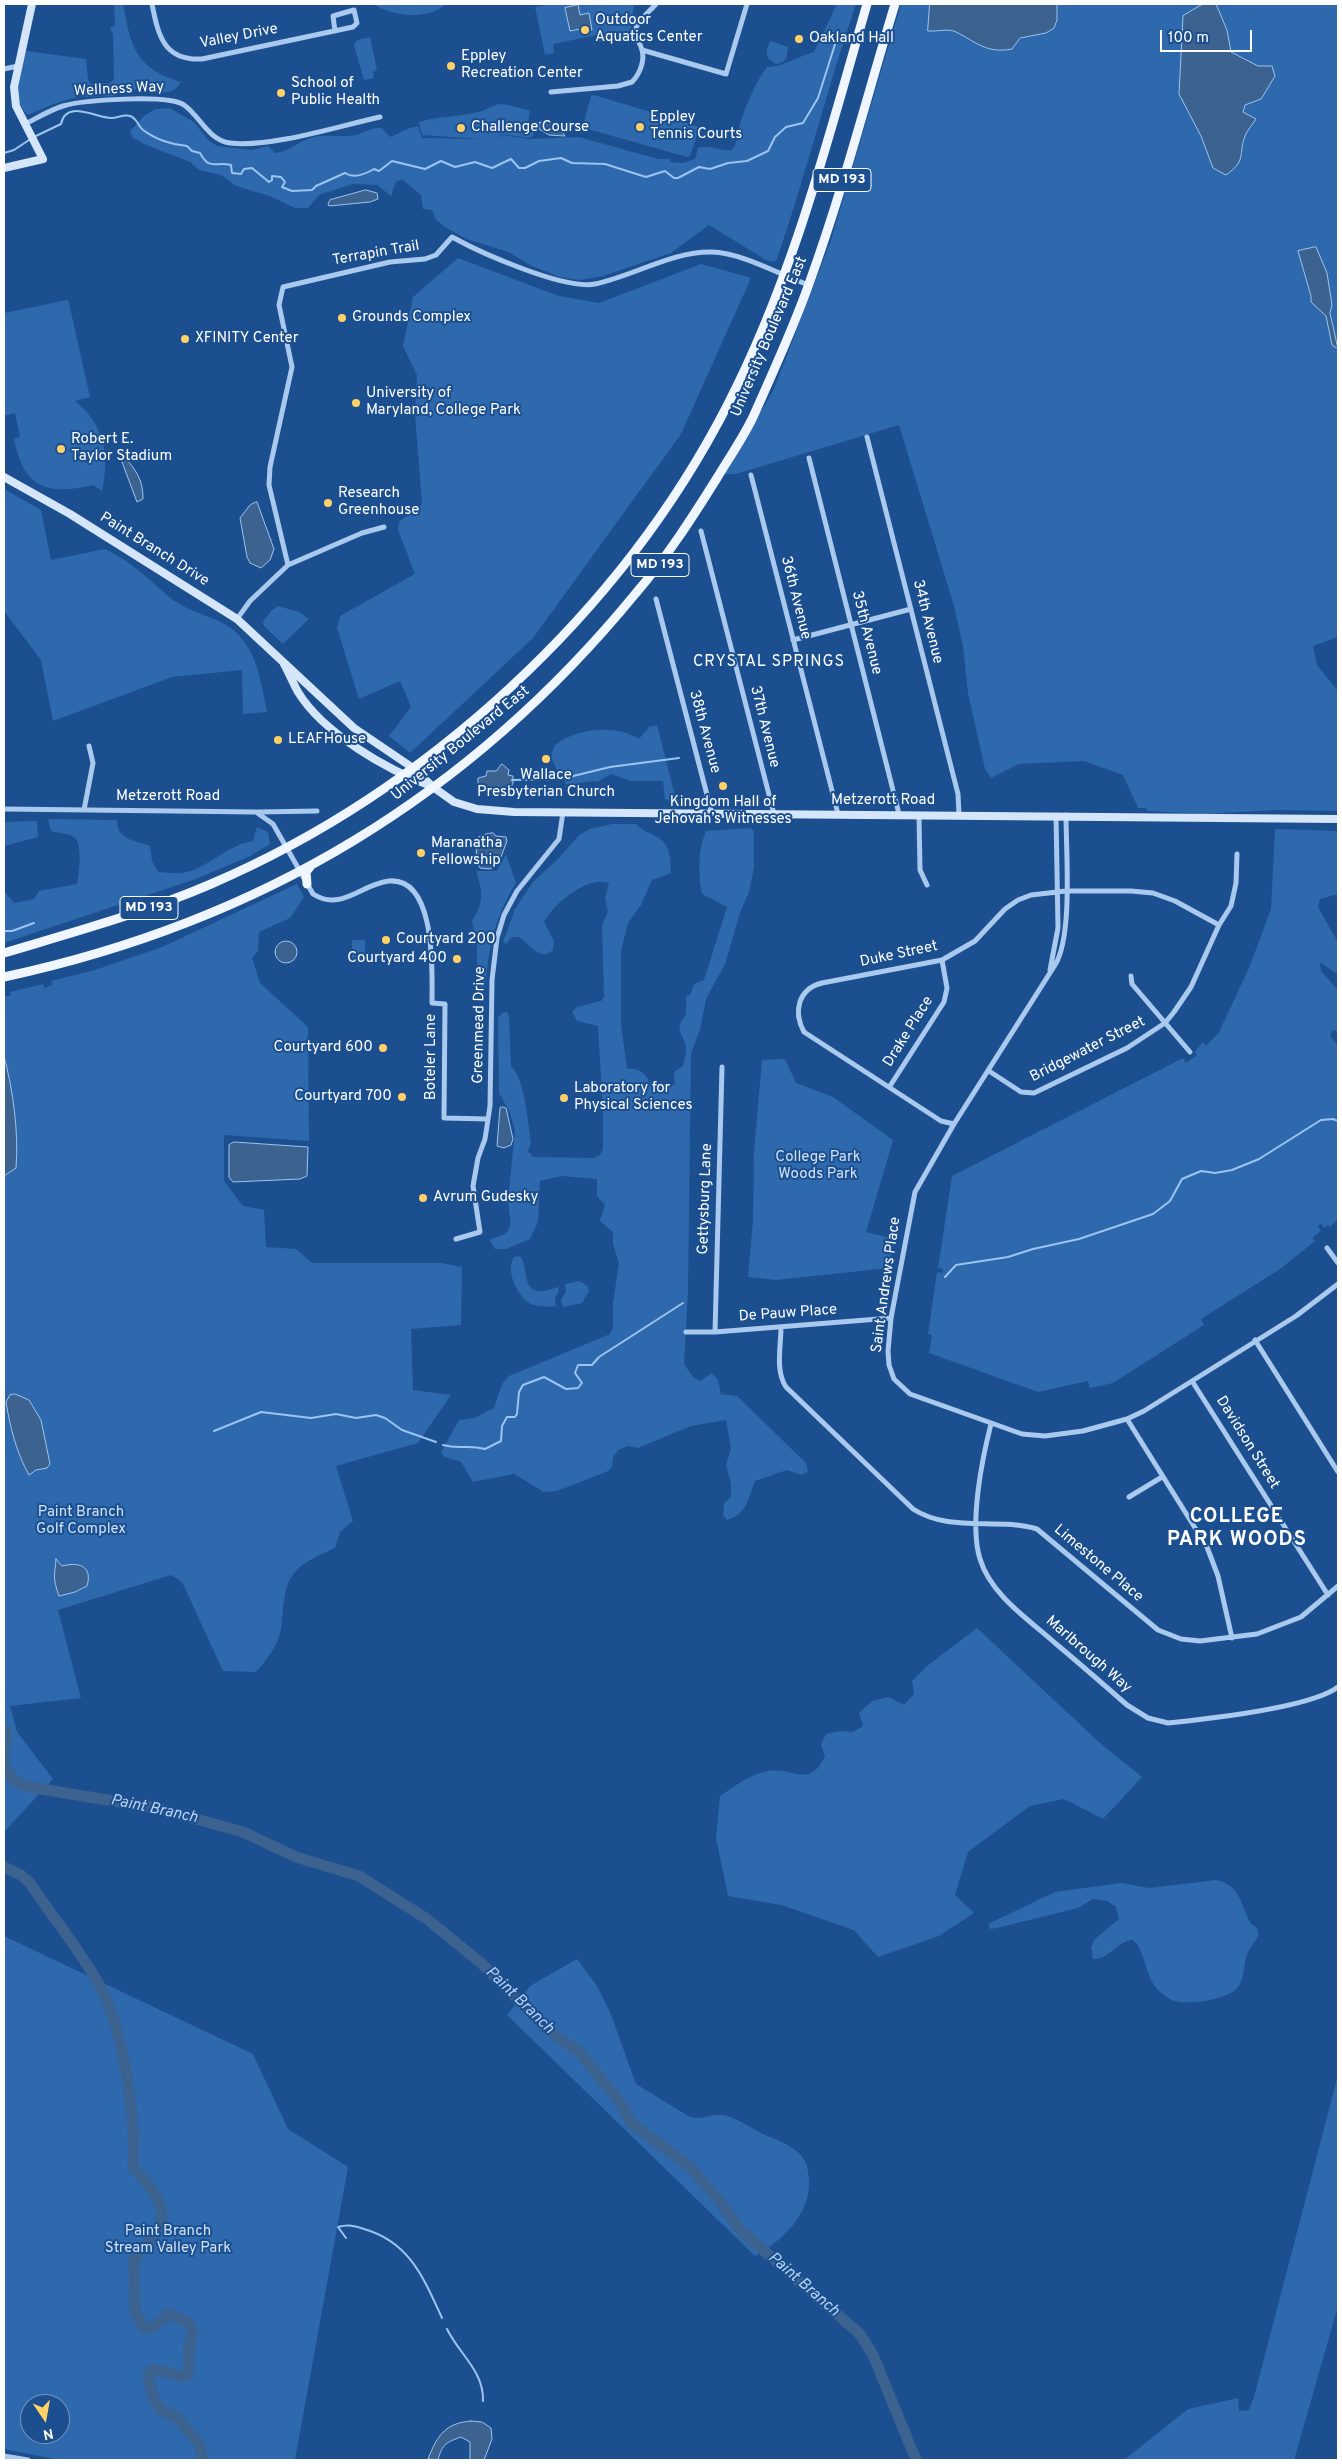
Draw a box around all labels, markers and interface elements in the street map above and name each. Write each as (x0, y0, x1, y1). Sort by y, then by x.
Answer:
place label: Outdoor Aquatics Center (595, 12, 703, 47)
scale bar (1162, 20, 1254, 52)
street label: Valley Drive (198, 21, 280, 53)
marker: Outdoor Aquatics Center (579, 24, 591, 36)
text: 100 m (1168, 29, 1209, 48)
place label: Oakland Hall (809, 30, 894, 48)
marker: Oakland Hall (793, 33, 805, 45)
place label: Eppley Recreation Center (461, 48, 583, 83)
marker: Eppley Recreation Center (445, 60, 457, 72)
place label: School of Public Health (291, 75, 380, 110)
street label: Wellness Way (73, 79, 165, 101)
marker: School of Public Health (275, 87, 287, 99)
place label: Eppley Tennis Courts (650, 109, 742, 144)
place label: Challenge Course (471, 119, 589, 137)
marker: Eppley Tennis Courts (634, 121, 646, 133)
marker: Challenge Course (455, 122, 467, 134)
road number: MD 193 (813, 168, 871, 192)
street label: Terrapin Trail (331, 238, 421, 270)
street label: University Boulevard East (728, 254, 812, 420)
place label: Grounds Complex (352, 309, 471, 327)
marker: Grounds Complex (336, 312, 348, 324)
place label: XFINITY Center (195, 330, 299, 348)
marker: XFINITY Center (179, 333, 191, 345)
place label: University of Maryland, College Park (366, 385, 521, 420)
marker: University of Maryland, College Park (350, 397, 362, 409)
place label: Robert E. Taylor Stadium (71, 431, 172, 466)
marker: Robert E. Taylor Stadium (55, 443, 67, 455)
place label: Research Greenhouse (338, 485, 419, 520)
marker: Research Greenhouse (322, 497, 334, 509)
street label: Paint Branch Drive (96, 509, 212, 591)
road number: MD 193 (631, 554, 689, 576)
street label: 36th Avenue (776, 554, 814, 642)
street label: 34th Avenue (908, 578, 946, 666)
street label: 35th Avenue (847, 589, 885, 677)
district label: CRYSTAL SPRINGS (691, 653, 847, 673)
street label: University Boulevard East (388, 683, 534, 805)
street label: 37th Avenue (745, 684, 783, 770)
street label: 38th Avenue (684, 688, 724, 776)
place label: LEAFHouse (288, 731, 366, 749)
marker: LEAFHouse (272, 734, 284, 746)
marker: Wallace Presbyterian Church (540, 753, 552, 765)
place label: Wallace Presbyterian Church (477, 767, 615, 802)
marker: Kingdom Hall of Jehovah’s Witnesses (717, 780, 729, 792)
street label: Metzerott Road (116, 788, 220, 806)
street label: Metzerott Road (831, 792, 935, 810)
place label: Kingdom Hall of Jehovah’s Witnesses (654, 794, 792, 829)
place label: Maranatha Fellowship (431, 835, 502, 870)
marker: Maranatha Fellowship (415, 847, 427, 859)
road number: MD 193 (120, 896, 178, 920)
place label: Courtyard 200 (396, 931, 496, 949)
marker: Courtyard 200 (380, 934, 392, 946)
street label: Duke Street (858, 938, 940, 972)
place label: Courtyard 400 (347, 950, 447, 968)
marker: Courtyard 400 (451, 953, 463, 965)
street label: Greenmead Drive (470, 966, 490, 1084)
street label: Drake Place (880, 993, 938, 1071)
street label: Bridgewater Street (1027, 1013, 1149, 1087)
street label: Boteler Lane (423, 1014, 441, 1100)
place label: Courtyard 600 (274, 1039, 373, 1057)
marker: Courtyard 600 (377, 1042, 389, 1054)
place label: Laboratory for Physical Sciences (574, 1080, 693, 1115)
place label: Courtyard 700 (294, 1088, 392, 1106)
marker: Courtyard 700 (396, 1091, 408, 1103)
marker: Laboratory for Physical Sciences (558, 1092, 570, 1104)
street label: Gettysburg Lane (695, 1143, 717, 1255)
park label: College Park Woods Park (775, 1149, 861, 1184)
place label: Avrum Gudesky (433, 1189, 538, 1207)
marker: Avrum Gudesky (417, 1192, 429, 1204)
street label: Saint Andrews Place (869, 1216, 905, 1354)
street label: De Pauw Place (738, 1302, 838, 1326)
street label: Davidson Street (1211, 1393, 1283, 1493)
park label: Paint Branch Golf Complex (36, 1504, 126, 1539)
district label: COLLEGE PARK WOODS (1166, 1506, 1308, 1553)
street label: Limestone Place (1050, 1521, 1146, 1607)
street label: Marlbrough Way (1041, 1613, 1135, 1697)
water label: Paint Branch (109, 1791, 199, 1829)
water label: Paint Branch (481, 1963, 557, 2039)
park label: Paint Branch Stream Valley Park (105, 2223, 231, 2258)
water label: Paint Branch (763, 2249, 843, 2321)
north arrow (20, 2394, 70, 2444)
text: N (41, 2424, 55, 2443)

